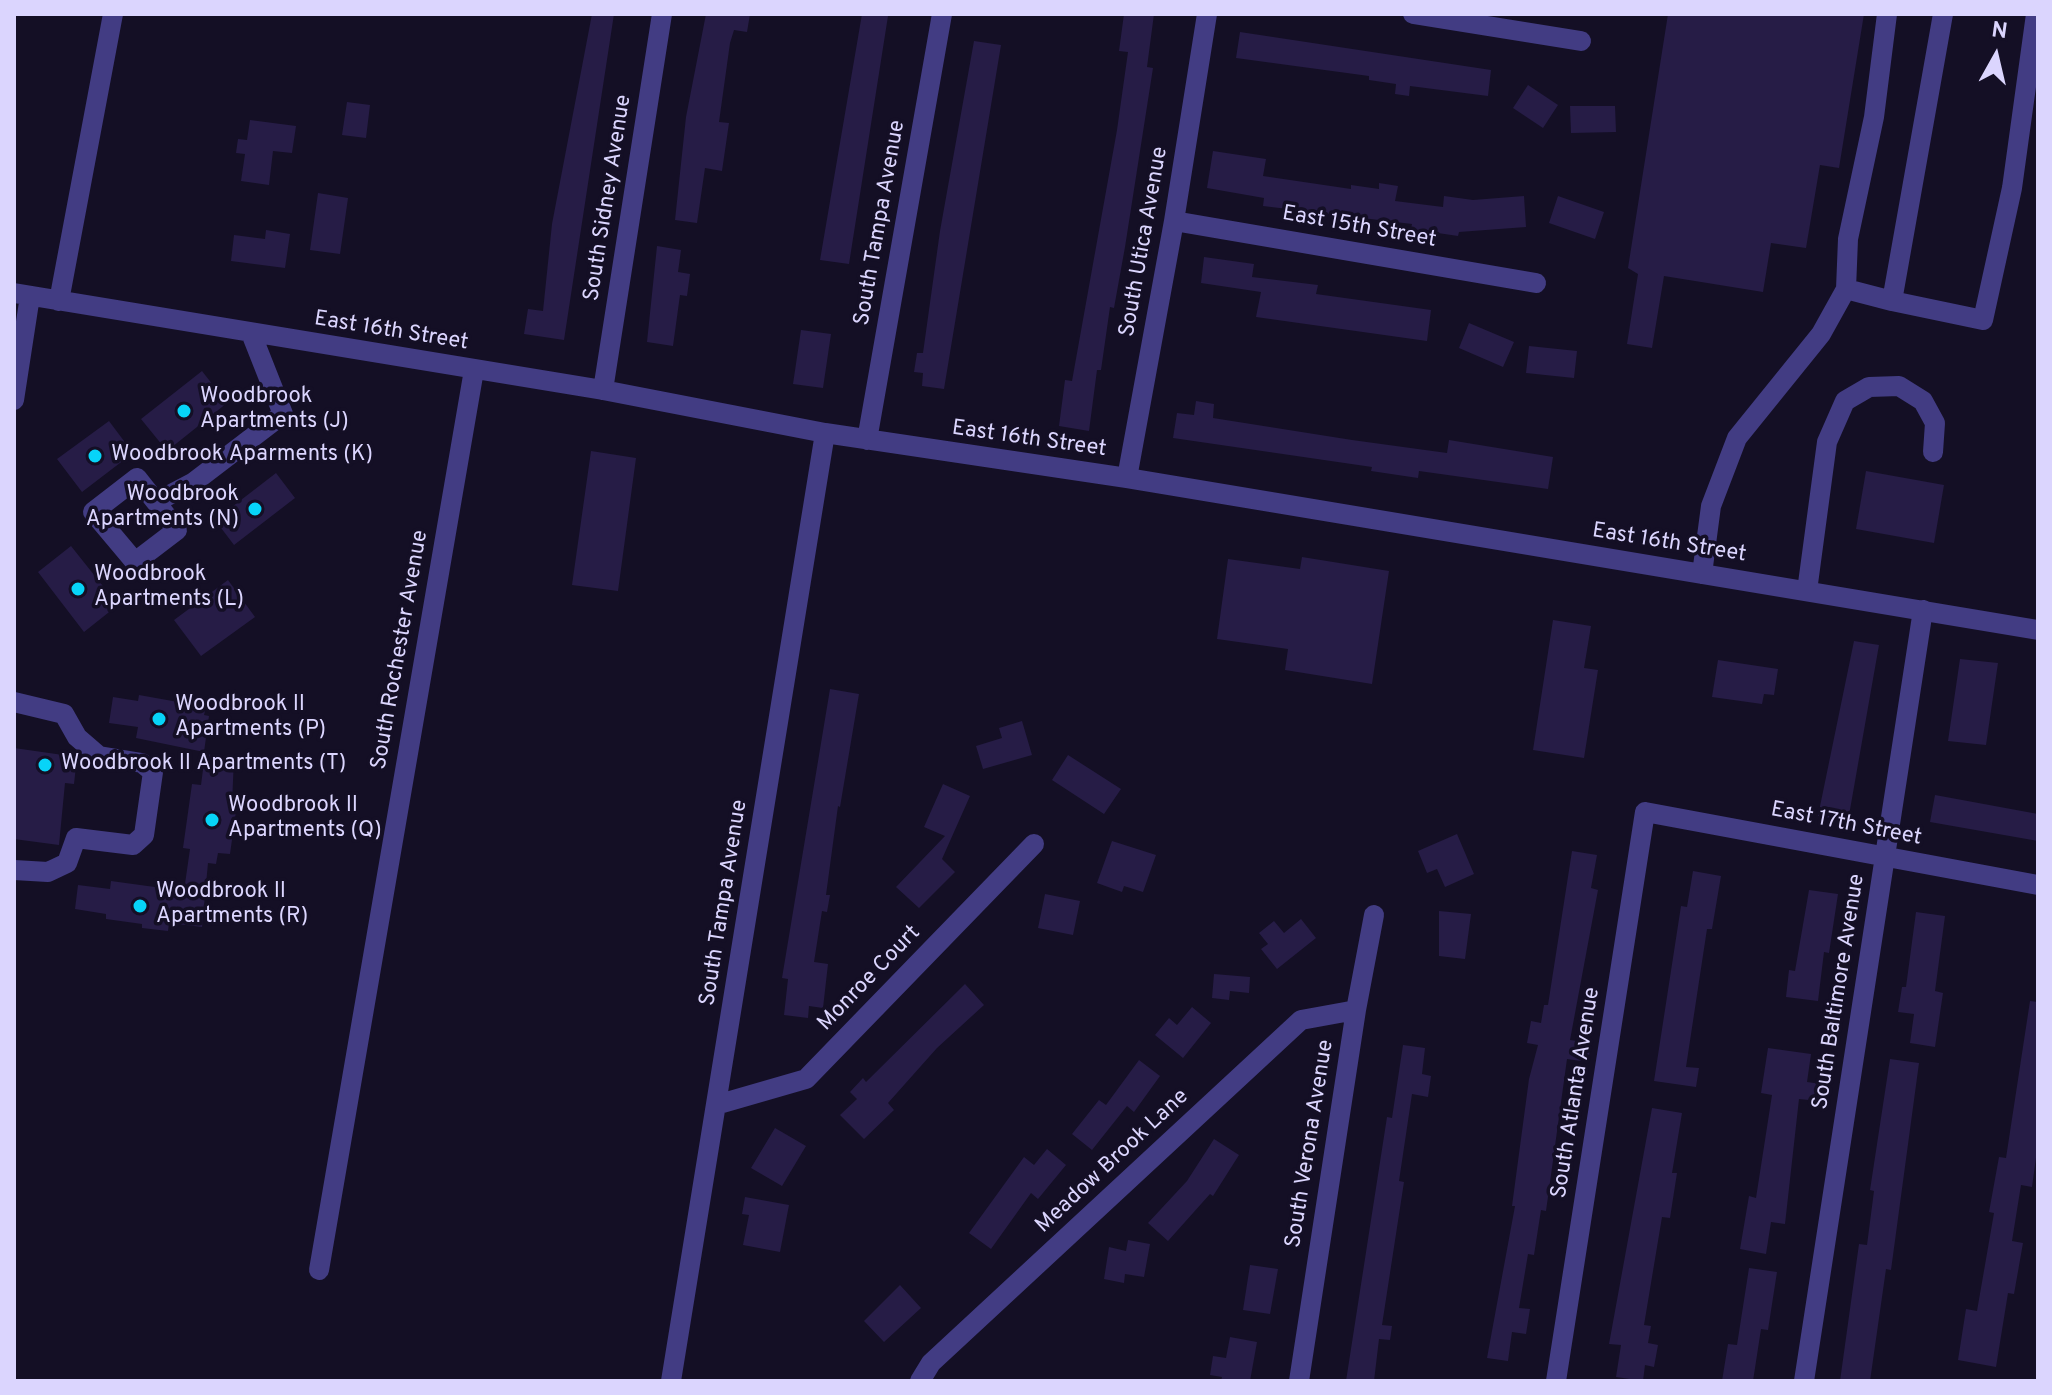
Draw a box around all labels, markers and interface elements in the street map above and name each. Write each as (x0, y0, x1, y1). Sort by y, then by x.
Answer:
north arrow (1956, 16, 2036, 96)
text: N (1990, 17, 2009, 46)
street label: South Sidney Avenue (580, 93, 638, 303)
street label: South Tampa Avenue (850, 118, 912, 328)
street label: South Utica Avenue (1115, 145, 1175, 339)
street label: East 15th Street (1280, 201, 1438, 255)
street label: East 16th Street (312, 307, 470, 357)
place label: Woodbrook Apartments (J) (200, 385, 349, 436)
marker: Woodbrook Apartments (J) (175, 402, 193, 420)
street label: East 16th Street (950, 416, 1108, 464)
place label: Woodbrook Aparments (K) (111, 443, 373, 469)
marker: Woodbrook Aparments (K) (86, 447, 104, 465)
place label: Woodbrook Apartments (N) (86, 483, 239, 534)
marker: Woodbrook Apartments (N) (246, 500, 264, 518)
street label: East 16th Street (1590, 519, 1748, 569)
street label: South Rochester Avenue (367, 528, 435, 772)
place label: Woodbrook Apartments (L) (94, 563, 244, 614)
marker: Woodbrook Apartments (L) (69, 580, 87, 598)
place label: Woodbrook II Apartments (P) (175, 693, 326, 744)
marker: Woodbrook II Apartments (P) (150, 710, 168, 728)
place label: Woodbrook II Apartments (T) (61, 752, 346, 778)
marker: Woodbrook II Apartments (T) (36, 756, 54, 774)
place label: Woodbrook II Apartments (Q) (228, 794, 382, 846)
street label: East 17th Street (1768, 797, 1924, 853)
street label: South Tampa Avenue (696, 798, 754, 1008)
marker: Woodbrook II Apartments (Q) (203, 811, 221, 829)
street label: South Baltimore Avenue (1808, 872, 1872, 1112)
place label: Woodbrook II Apartments (R) (156, 880, 308, 932)
marker: Woodbrook II Apartments (R) (131, 897, 149, 915)
street label: Monroe Court (813, 921, 927, 1037)
street label: South Atlanta Avenue (1547, 986, 1607, 1200)
street label: South Verona Avenue (1282, 1038, 1340, 1250)
street label: Meadow Brook Lane (1031, 1084, 1195, 1240)

